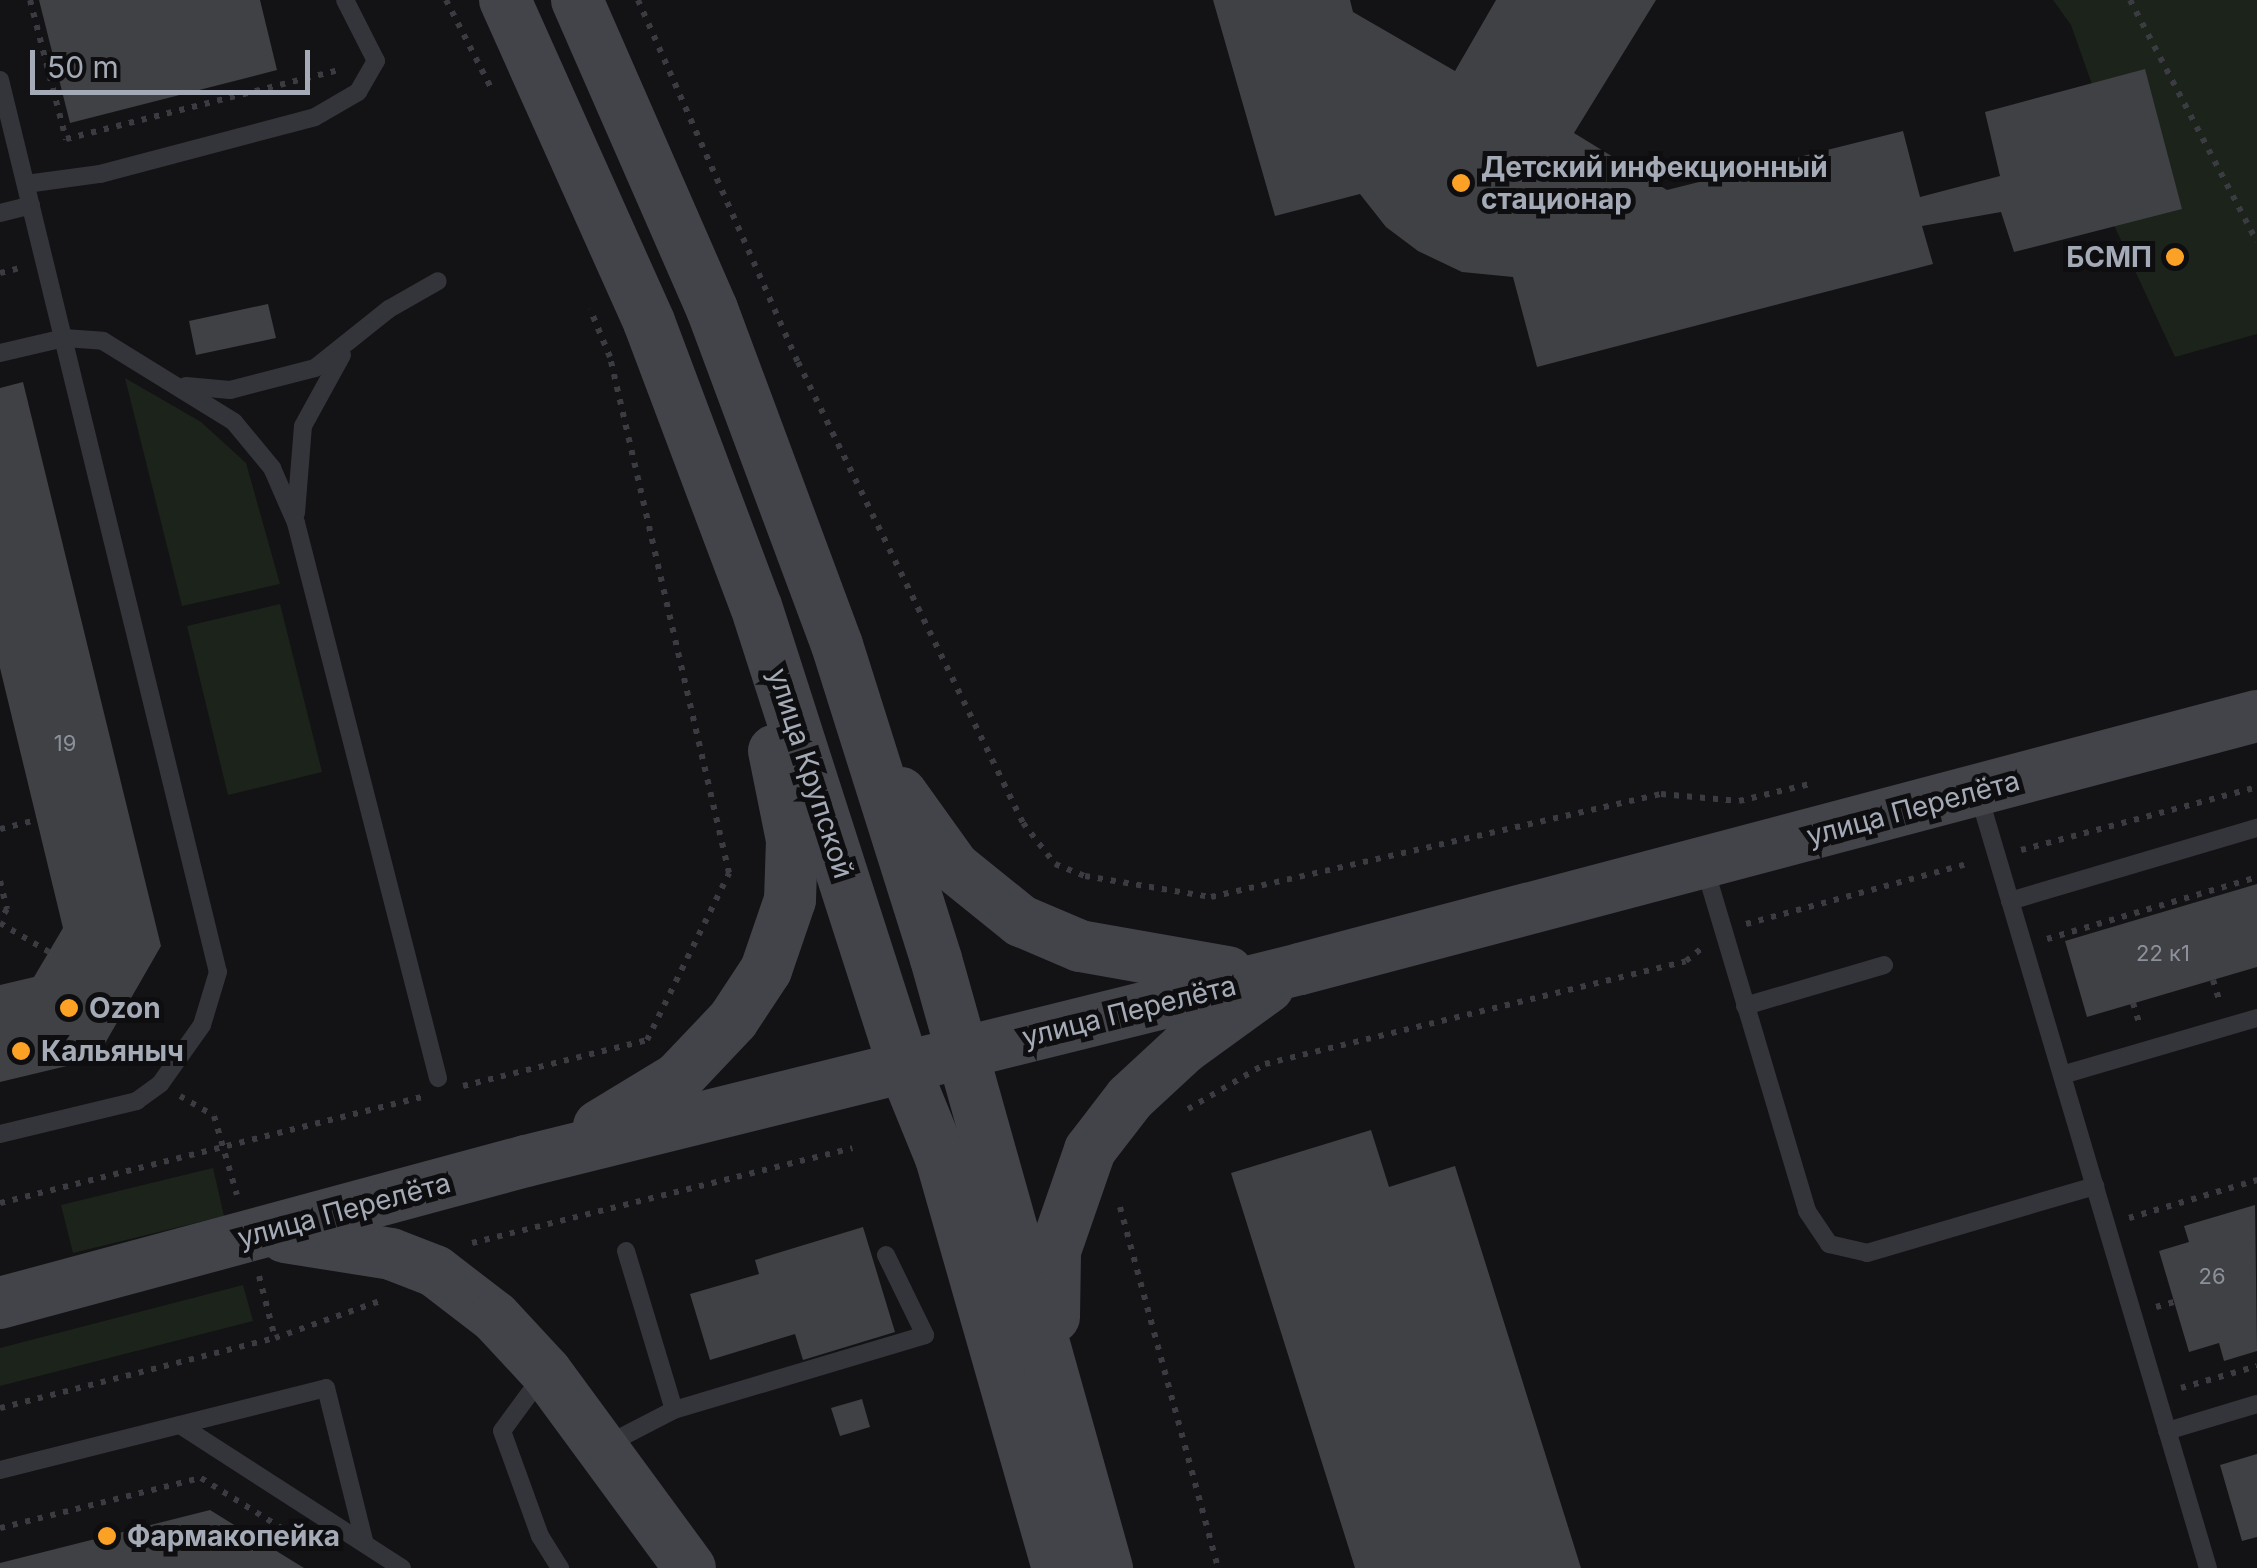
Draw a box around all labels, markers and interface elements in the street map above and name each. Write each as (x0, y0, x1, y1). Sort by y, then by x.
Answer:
scale bar (35, 30, 315, 92)
text: 50 m (47, 49, 119, 85)
place label: Детский инфекционный стационар (1481, 150, 1828, 216)
marker: Детский инфекционный стационар (1450, 172, 1472, 194)
place label: БСМП (2066, 240, 2152, 274)
marker: БСМП (2162, 244, 2188, 270)
street label: улица Крупской (761, 664, 861, 882)
house number: 19 (54, 731, 76, 757)
street label: улица Перелёта (1803, 763, 2023, 853)
house number: 22 к1 (2136, 941, 2190, 967)
street label: улица Перелёта (1019, 968, 1239, 1054)
place label: Ozon (89, 991, 161, 1025)
marker: Ozon (58, 997, 80, 1019)
place label: Кальяныч (41, 1034, 184, 1068)
marker: Кальяныч (10, 1040, 32, 1062)
street label: улица Перелёта (234, 1165, 454, 1255)
house number: 26 (2198, 1264, 2226, 1290)
place label: Фармакопейка (127, 1519, 340, 1553)
marker: Фармакопейка (96, 1525, 118, 1547)

